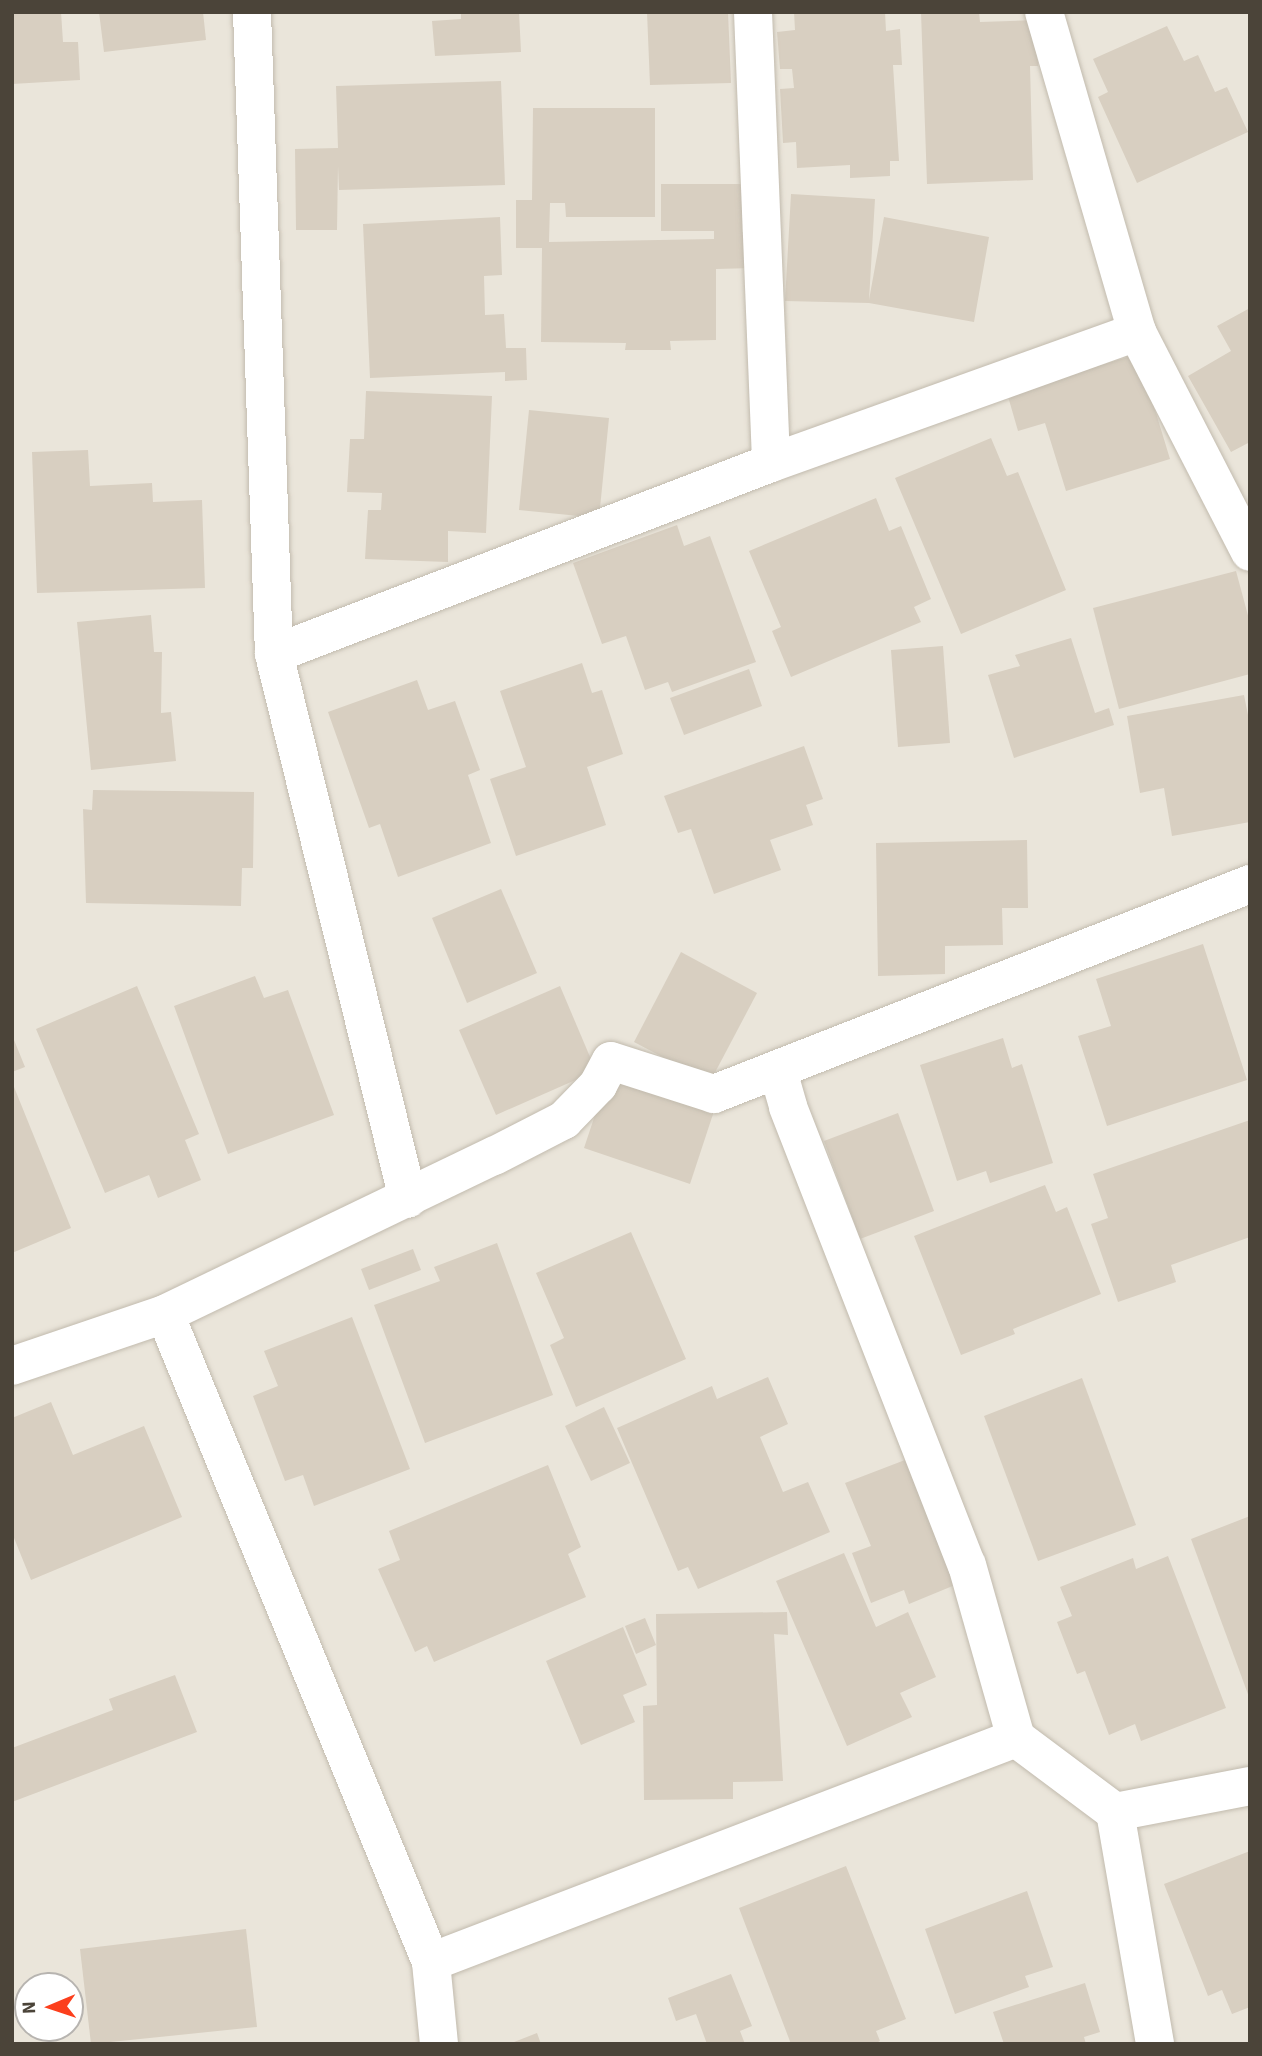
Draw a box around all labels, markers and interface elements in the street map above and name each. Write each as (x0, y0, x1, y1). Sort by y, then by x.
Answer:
north arrow (14, 1972, 84, 2042)
text: N (16, 2001, 43, 2014)

